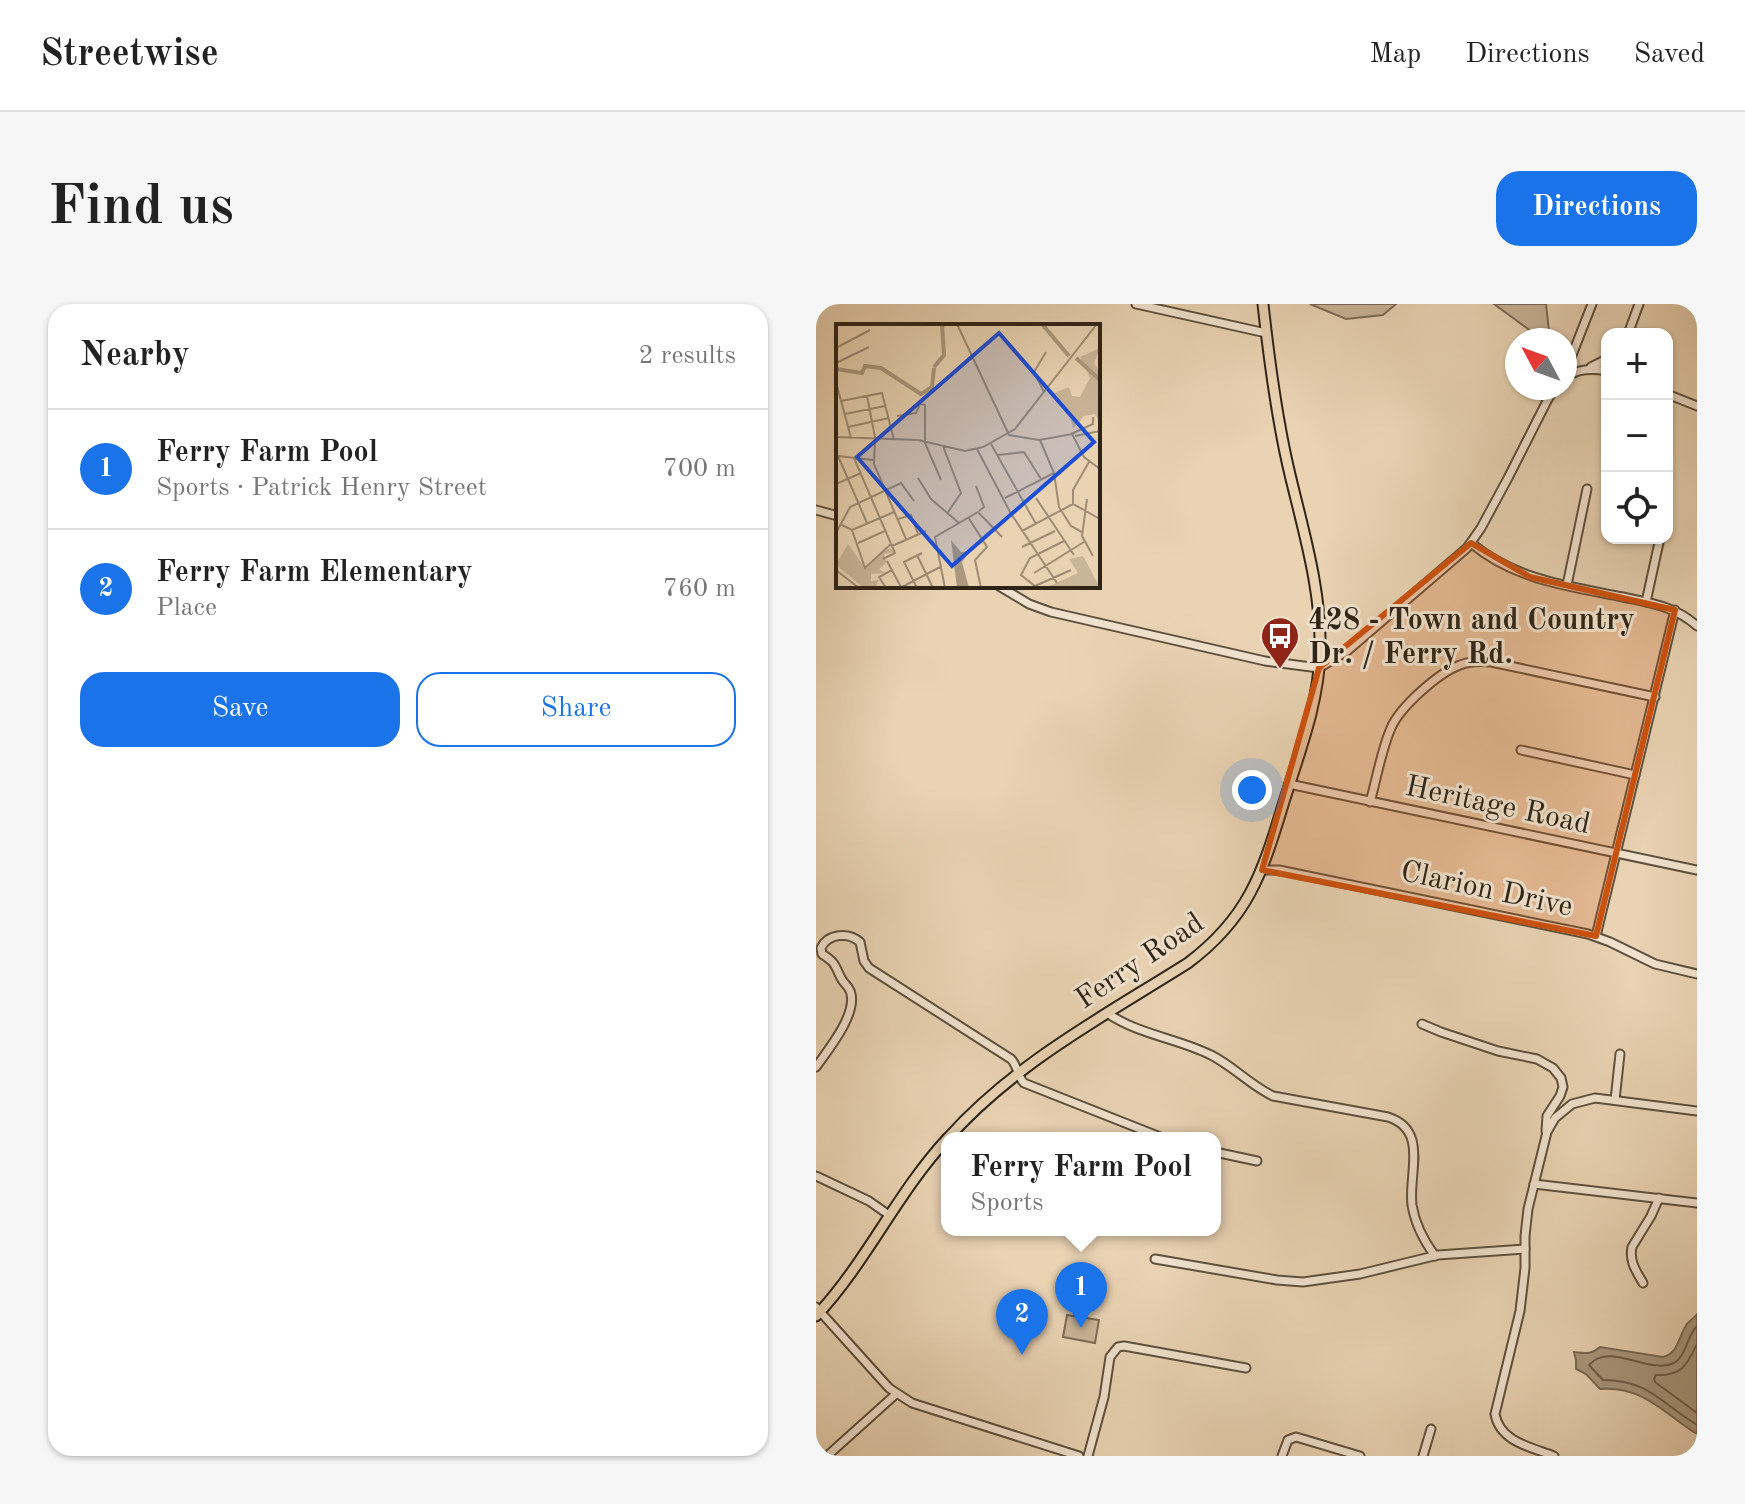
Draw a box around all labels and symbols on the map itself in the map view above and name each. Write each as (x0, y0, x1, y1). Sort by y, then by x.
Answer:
inset map (836, 324, 1100, 588)
north arrow (1505, 328, 1577, 400)
place label: 428 - Town and Country Dr. / Ferry Rd. (1308, 606, 1635, 670)
bus stop icon: 428 - Town and Country Dr. / Ferry Rd. (1259, 615, 1301, 670)
your location (1232, 770, 1272, 810)
street label: Heritage Road (1402, 772, 1593, 840)
street label: Clarion Drive (1398, 857, 1575, 923)
street label: Ferry Road (1071, 908, 1210, 1015)
pin: 1 (1055, 1262, 1107, 1328)
pin: 2 (996, 1289, 1048, 1355)

